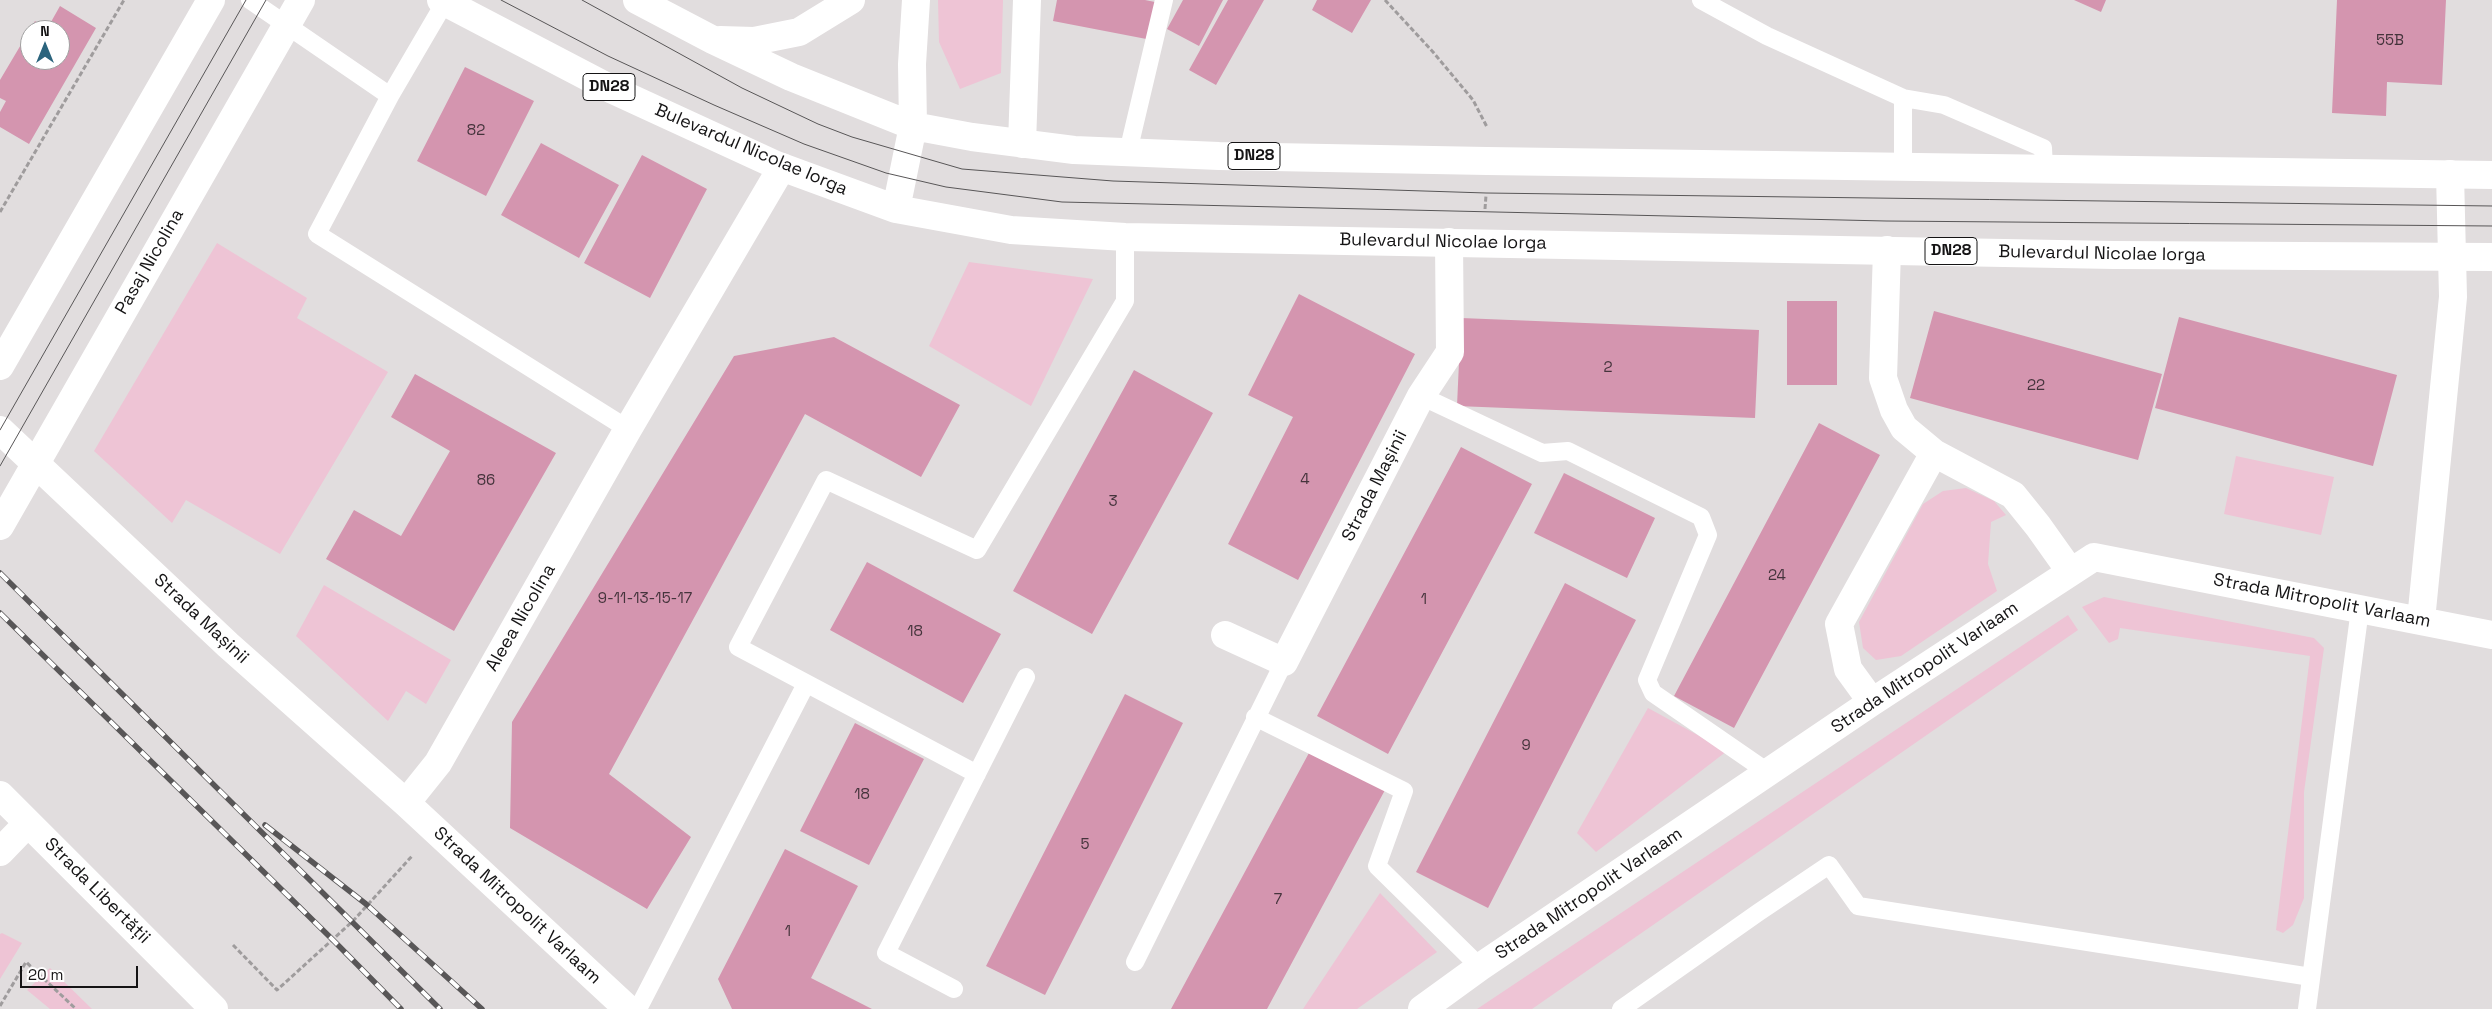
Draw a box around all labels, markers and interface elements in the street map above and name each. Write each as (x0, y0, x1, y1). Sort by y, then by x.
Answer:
north arrow (20, 20, 70, 70)
text: N (40, 22, 50, 40)
house number: 55B (2376, 32, 2404, 50)
road number: DN28 (583, 74, 635, 100)
street label: Bulevardul Nicolae Iorga (651, 100, 851, 200)
house number: 82 (467, 122, 485, 140)
road number: DN28 (1228, 142, 1280, 170)
street label: Pasaj Nicolina (111, 205, 189, 319)
street label: Bulevardul Nicolae Iorga (1339, 229, 1547, 255)
road number: DN28 (1925, 238, 1977, 264)
street label: Bulevardul Nicolae Iorga (1998, 241, 2206, 267)
house number: 2 (1603, 359, 1613, 377)
house number: 22 (2027, 377, 2045, 395)
street label: Strada Mașinii (1338, 427, 1412, 545)
house number: 4 (1300, 471, 1310, 489)
house number: 86 (477, 472, 495, 490)
house number: 3 (1108, 493, 1118, 511)
street label: Aleea Nicolina (482, 560, 560, 676)
house number: 24 (1768, 567, 1786, 585)
street label: Strada Mașinii (149, 569, 253, 669)
street label: Strada Mitropolit Varlaam (2211, 569, 2433, 633)
house number: 9-11-13-15-17 (598, 590, 692, 608)
house number: 1 (1421, 591, 1427, 609)
street label: Strada Mitropolit Varlaam (1827, 597, 2023, 739)
house number: 18 (907, 623, 923, 641)
house number: 9 (1521, 737, 1531, 755)
house number: 18 (854, 786, 870, 804)
street label: Strada Mitropolit Varlaam (429, 823, 605, 989)
street label: Strada Mitropolit Varlaam (1491, 823, 1687, 965)
street label: Strada Libertății (40, 834, 154, 948)
house number: 5 (1081, 836, 1089, 854)
house number: 7 (1274, 891, 1282, 909)
house number: 1 (785, 923, 791, 941)
scale bar (22, 956, 140, 988)
text: 20 m (28, 965, 63, 984)

